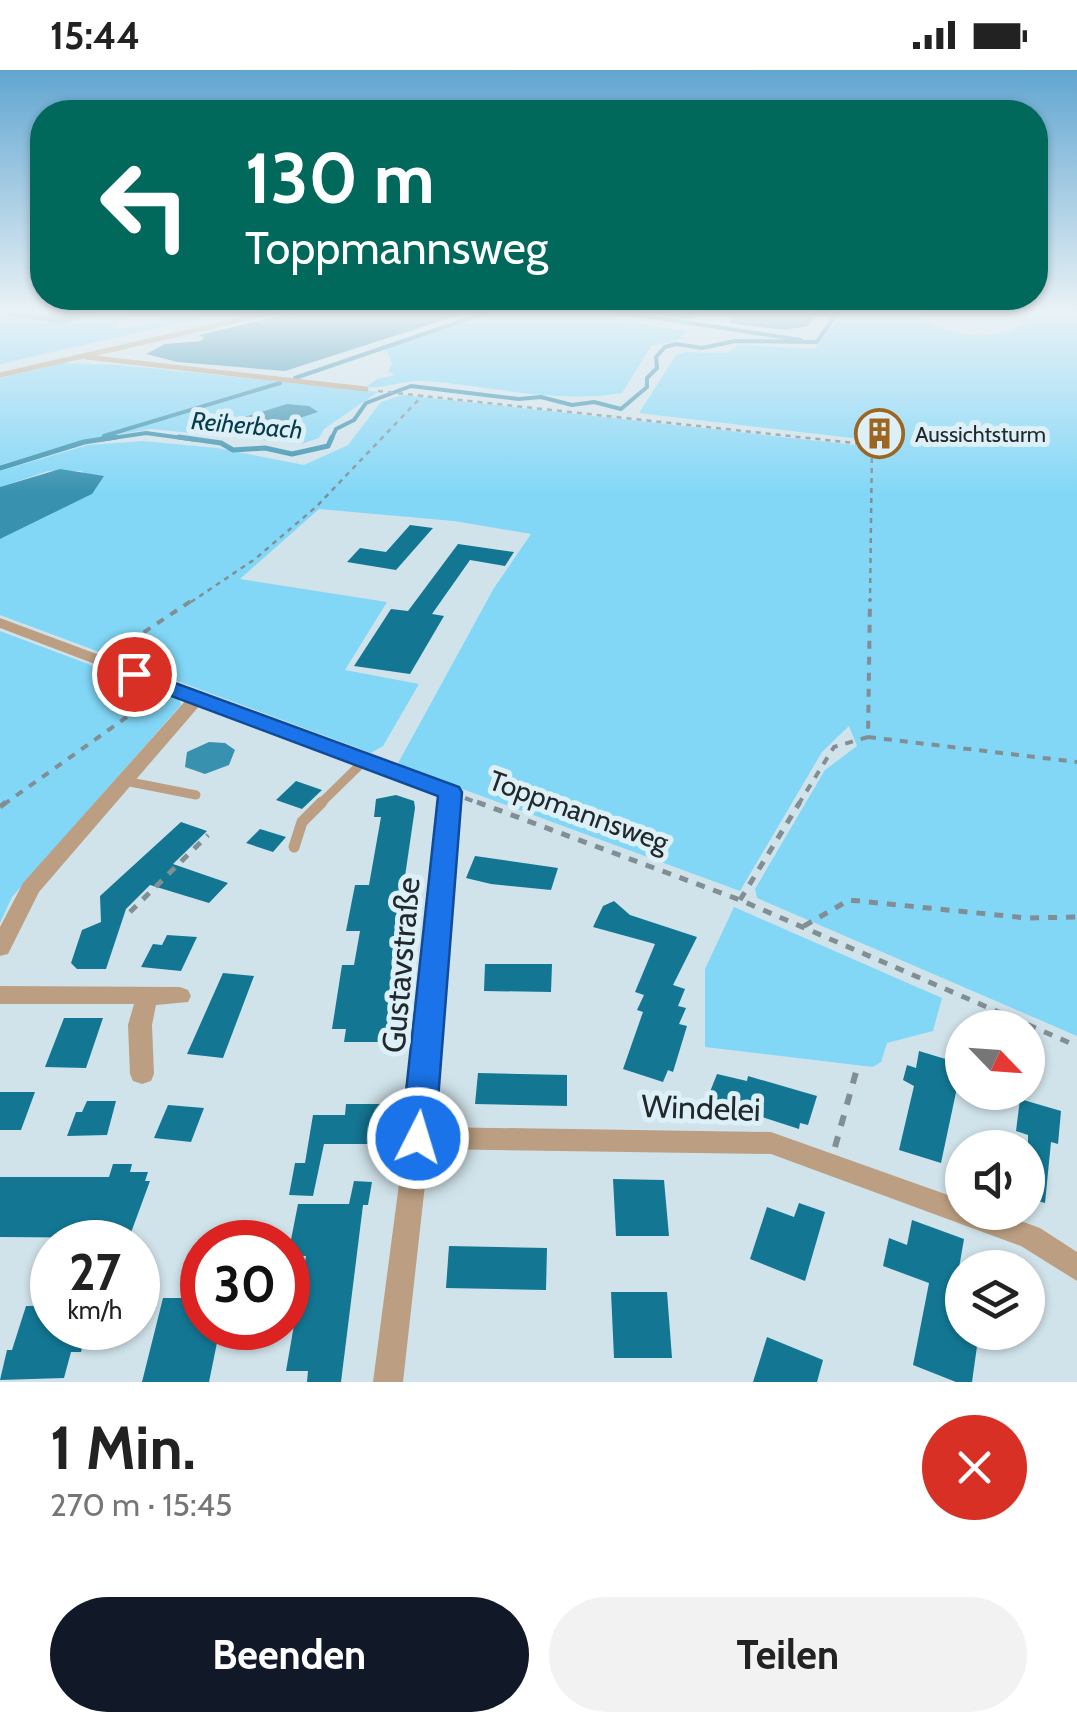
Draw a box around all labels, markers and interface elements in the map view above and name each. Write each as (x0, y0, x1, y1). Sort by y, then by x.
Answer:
text: 15:44 (50, 12, 140, 59)
text: 130 m (245, 135, 435, 221)
icon: left (80, 140, 210, 270)
text: Toppmannsweg (245, 221, 548, 275)
water label: Reiherbach (190, 405, 304, 445)
building icon: Aussichtsturm (854, 408, 906, 460)
place label: Aussichtsturm (915, 421, 1046, 448)
pin (92, 632, 177, 717)
icon: arrive (107, 647, 162, 702)
street label: Toppmannsweg (485, 763, 674, 860)
street label: Gustavstraße (373, 875, 428, 1055)
north arrow (945, 1010, 1045, 1110)
map controls (945, 1010, 1045, 1350)
position arrow (366, 1086, 470, 1190)
street label: Windelei (641, 1086, 761, 1129)
button: sound (945, 1130, 1045, 1230)
speed limit sign: 30 (180, 1220, 310, 1350)
text: 27 (69, 1242, 121, 1303)
button: layers (945, 1250, 1045, 1350)
text: km/h (68, 1295, 122, 1325)
text: 1 Min. (50, 1411, 196, 1484)
button: close (922, 1415, 1027, 1520)
text: 270 m · 15:45 (50, 1485, 232, 1524)
button: Beenden (50, 1597, 529, 1712)
button: Teilen (549, 1597, 1027, 1712)

